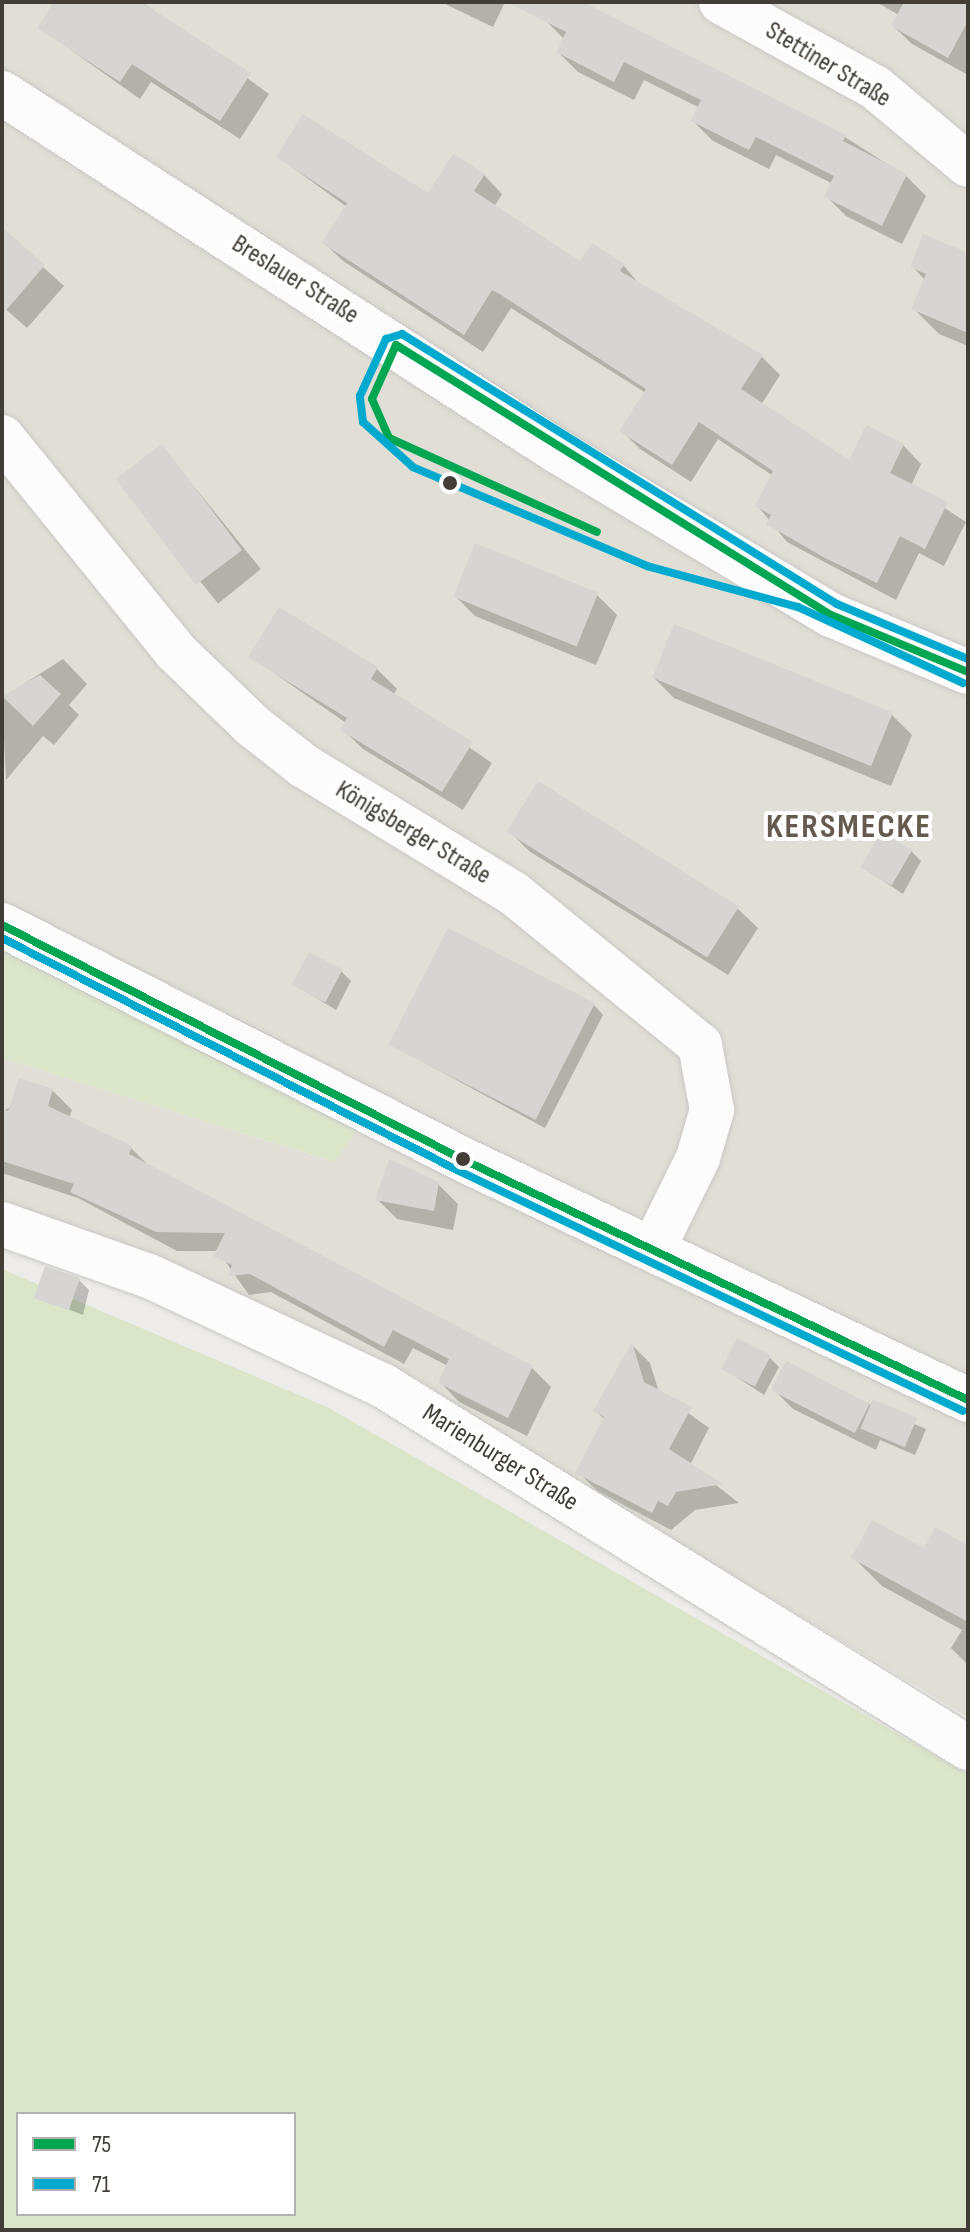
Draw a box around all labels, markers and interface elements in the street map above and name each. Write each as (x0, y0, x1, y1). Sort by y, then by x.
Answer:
street label: Stettiner Straße (760, 15, 896, 115)
street label: Breslauer Straße (226, 229, 364, 331)
unlabelled marker (442, 475, 458, 491)
street label: Königsberger Straße (330, 774, 496, 892)
district label: KERSMECKE (766, 807, 932, 847)
unlabelled marker (455, 1151, 471, 1167)
street label: Marienburger Straße (416, 1398, 584, 1518)
legend (16, 2112, 296, 2216)
text: 75 (92, 2130, 111, 2159)
text: 71 (92, 2170, 110, 2199)

